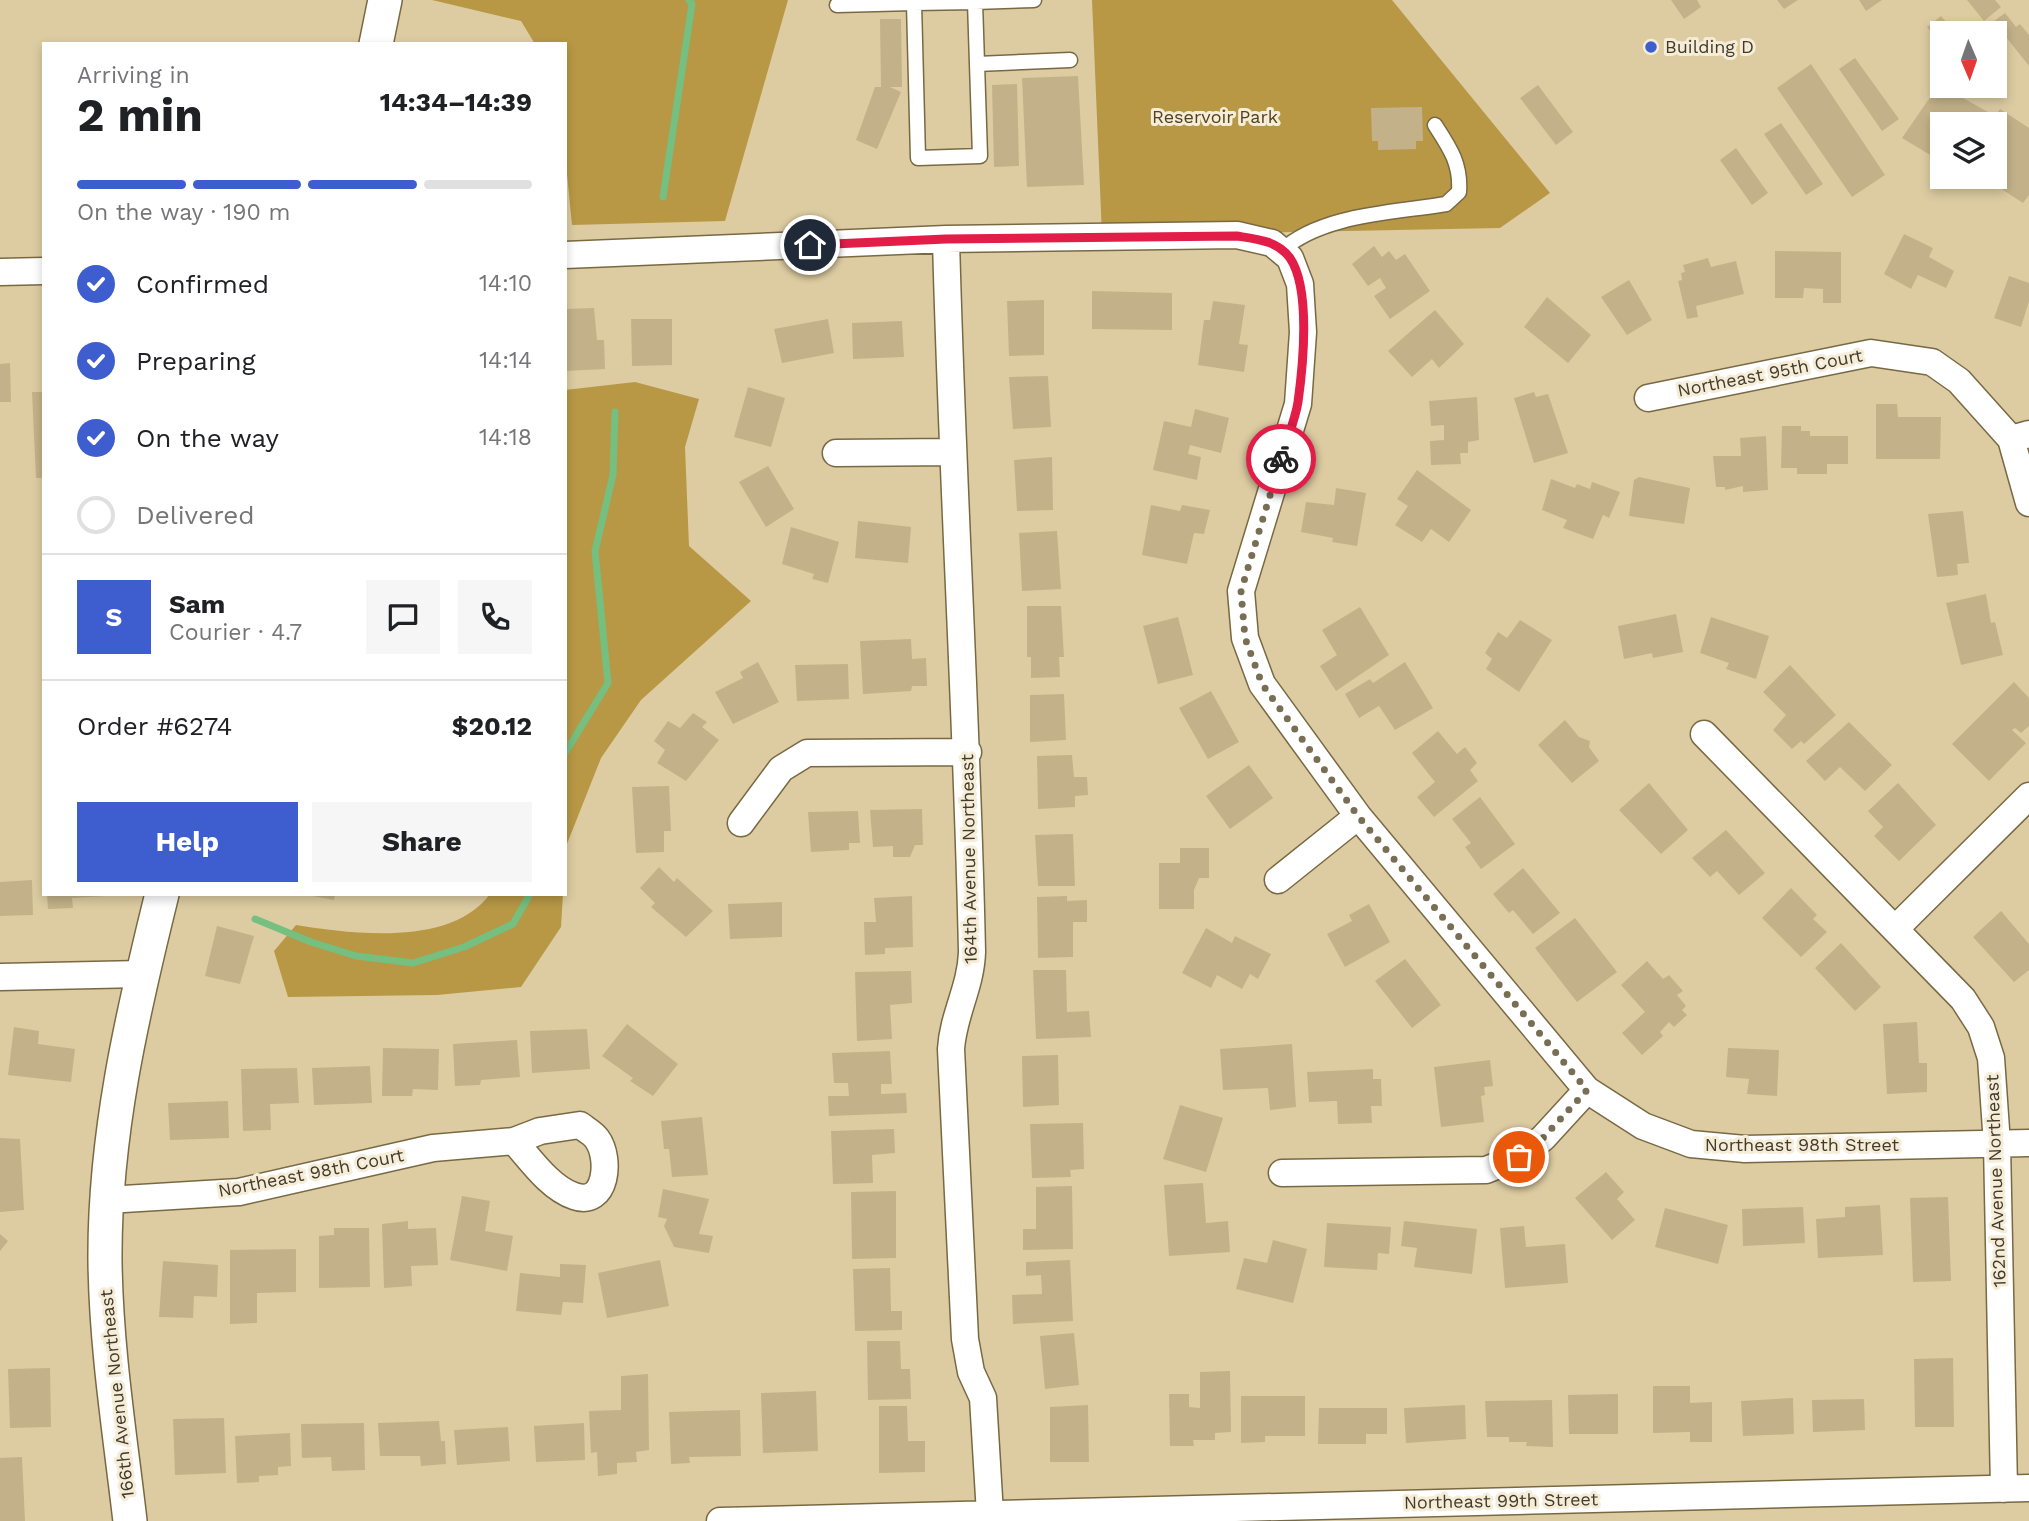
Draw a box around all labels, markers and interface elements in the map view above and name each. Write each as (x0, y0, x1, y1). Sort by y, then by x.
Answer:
north arrow (1930, 21, 2007, 98)
map controls (1930, 21, 2007, 189)
place label: Building D (1665, 36, 1754, 57)
marker: Building D (1643, 39, 1659, 55)
text: Arriving in (77, 62, 190, 89)
text: 14:34–14:39 (380, 87, 532, 117)
text: 2 min (77, 88, 203, 142)
park label: Reservoir Park (1152, 106, 1278, 127)
button: layers (1930, 112, 2007, 189)
text: On the way · 190 m (77, 199, 290, 226)
pin (780, 215, 840, 275)
icon: home (791, 226, 829, 264)
icon: check (77, 265, 115, 303)
text: Confirmed (136, 269, 269, 299)
text: 14:10 (479, 270, 532, 297)
icon: check (77, 342, 115, 380)
street label: Northeast 95th Court (1676, 344, 1865, 401)
text: Preparing (136, 346, 256, 376)
text: 14:14 (479, 347, 532, 374)
icon: check (77, 419, 115, 457)
text: On the way (136, 423, 279, 453)
text: 14:18 (479, 424, 532, 451)
courier (1246, 424, 1316, 494)
icon: bike (1262, 440, 1300, 478)
text: Delivered (136, 500, 255, 530)
button: chat (366, 580, 440, 654)
button: phone (458, 580, 532, 654)
text: Sam (169, 589, 225, 619)
text: S (106, 602, 122, 632)
text: Courier · 4.7 (169, 619, 302, 646)
text: Order #6274 (77, 711, 232, 741)
text: $20.12 (452, 711, 532, 741)
street label: 164th Avenue Northeast (956, 753, 981, 964)
button: Help (77, 802, 298, 882)
button: Share (312, 802, 532, 882)
street label: 162nd Avenue Northeast (1981, 1074, 2010, 1288)
pin (1489, 1127, 1549, 1187)
street label: Northeast 98th Street (1705, 1134, 1900, 1155)
icon: bag (1500, 1138, 1538, 1176)
street label: Northeast 98th Court (216, 1144, 406, 1201)
street label: 166th Avenue Northeast (95, 1288, 138, 1499)
street label: Northeast 99th Street (1404, 1488, 1599, 1513)

